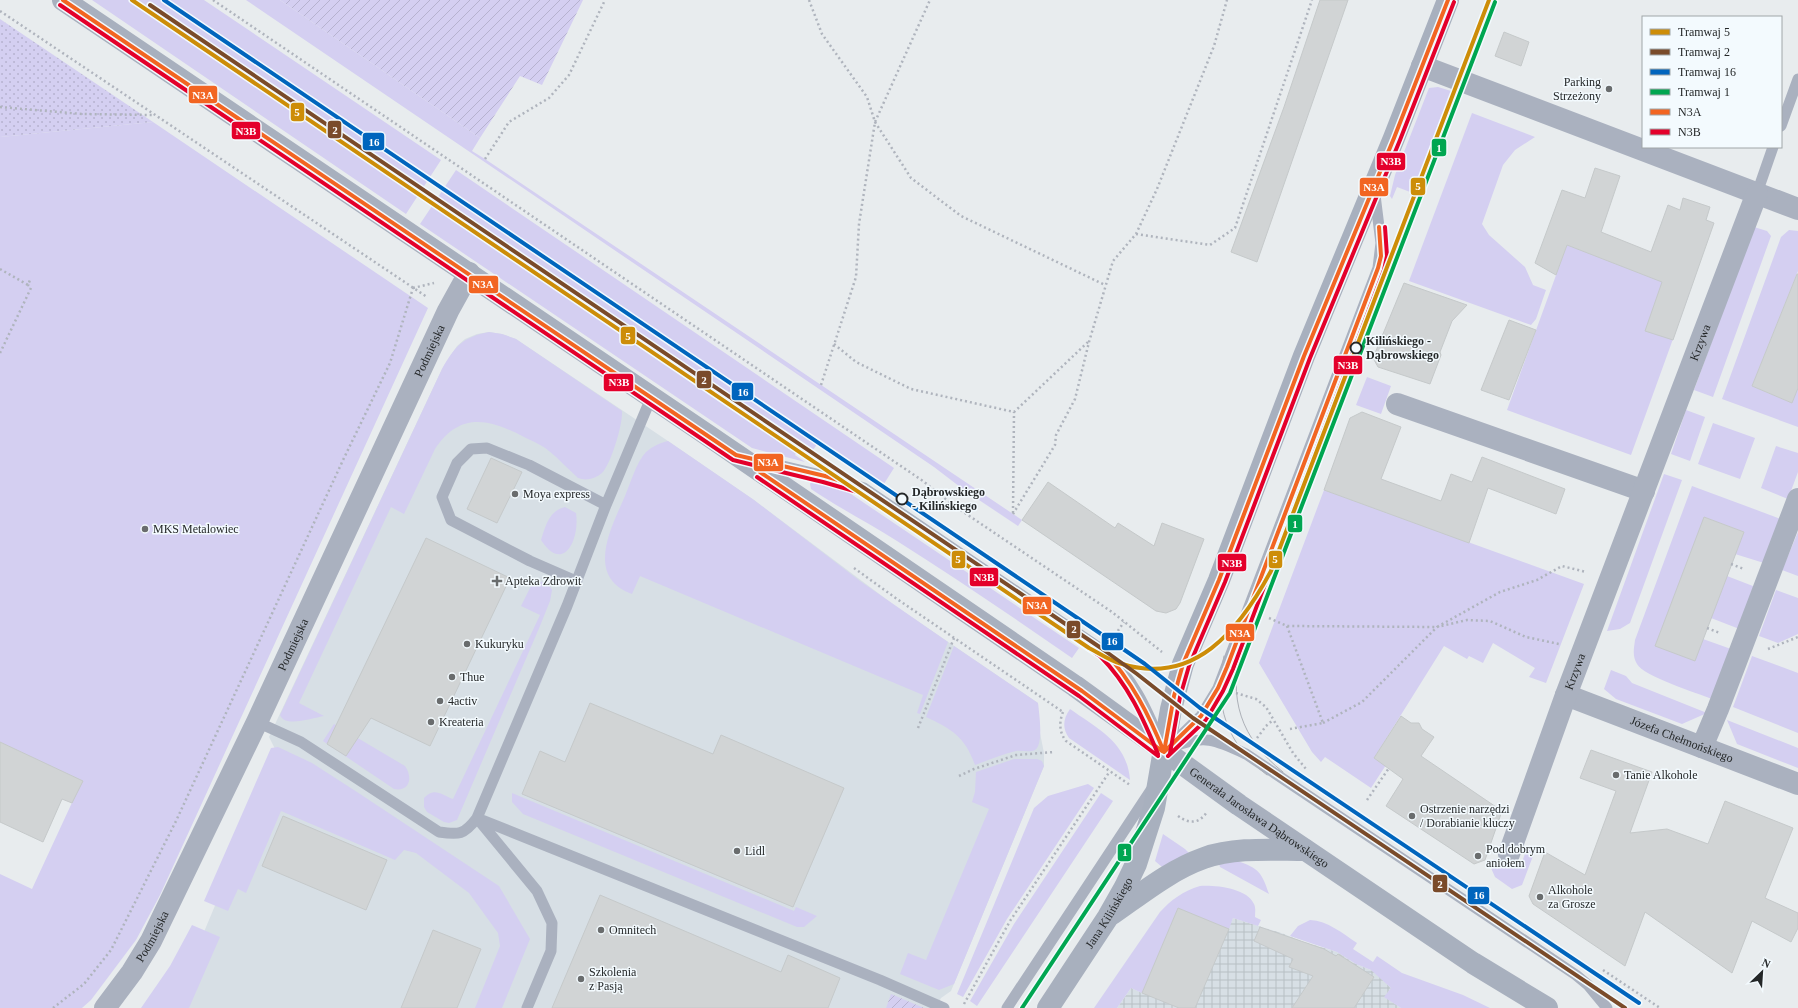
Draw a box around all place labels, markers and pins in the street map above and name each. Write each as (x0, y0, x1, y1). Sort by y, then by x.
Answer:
place label: Parking Strzeżony (1553, 75, 1601, 103)
marker: Parking Strzeżony (1604, 84, 1614, 94)
place label: Kilińskiego - Dąbrowskiego (1366, 334, 1439, 362)
marker: Kilińskiego - Dąbrowskiego (1349, 341, 1363, 355)
place label: Dąbrowskiego - Kilińskiego (912, 485, 985, 513)
place label: Moya express (523, 487, 590, 501)
marker: Moya express (510, 489, 520, 499)
marker: Dąbrowskiego - Kilińskiego (895, 492, 909, 506)
place label: MKS Metalowiec (153, 522, 239, 536)
marker: MKS Metalowiec (140, 524, 150, 534)
place label: Apteka Zdrowit (505, 574, 582, 588)
marker: Apteka Zdrowit (492, 576, 502, 586)
place label: Kukuryku (475, 637, 524, 651)
marker: Kukuryku (462, 639, 472, 649)
place label: Thue (460, 670, 485, 684)
marker: Thue (447, 672, 457, 682)
place label: 4activ (448, 694, 477, 708)
marker: 4activ (435, 696, 445, 706)
place label: Kreateria (439, 715, 484, 729)
marker: Kreateria (426, 717, 436, 727)
place label: Tanie Alkohole (1624, 768, 1697, 782)
marker: Tanie Alkohole (1611, 770, 1621, 780)
place label: Ostrzenie narzędzi / Dorabianie kluczy (1420, 802, 1515, 830)
marker: Ostrzenie narzędzi / Dorabianie kluczy (1407, 811, 1417, 821)
place label: Pod dobrym aniołem (1486, 842, 1546, 870)
place label: Lidl (745, 844, 766, 858)
marker: Lidl (732, 846, 742, 856)
marker: Pod dobrym aniołem (1473, 851, 1483, 861)
place label: Alkohole za Grosze (1548, 883, 1596, 911)
marker: Alkohole za Grosze (1535, 892, 1545, 902)
place label: Omnitech (609, 923, 656, 937)
marker: Omnitech (596, 925, 606, 935)
place label: Szkolenia z Pasją (589, 965, 637, 993)
marker: Szkolenia z Pasją (576, 974, 586, 984)

